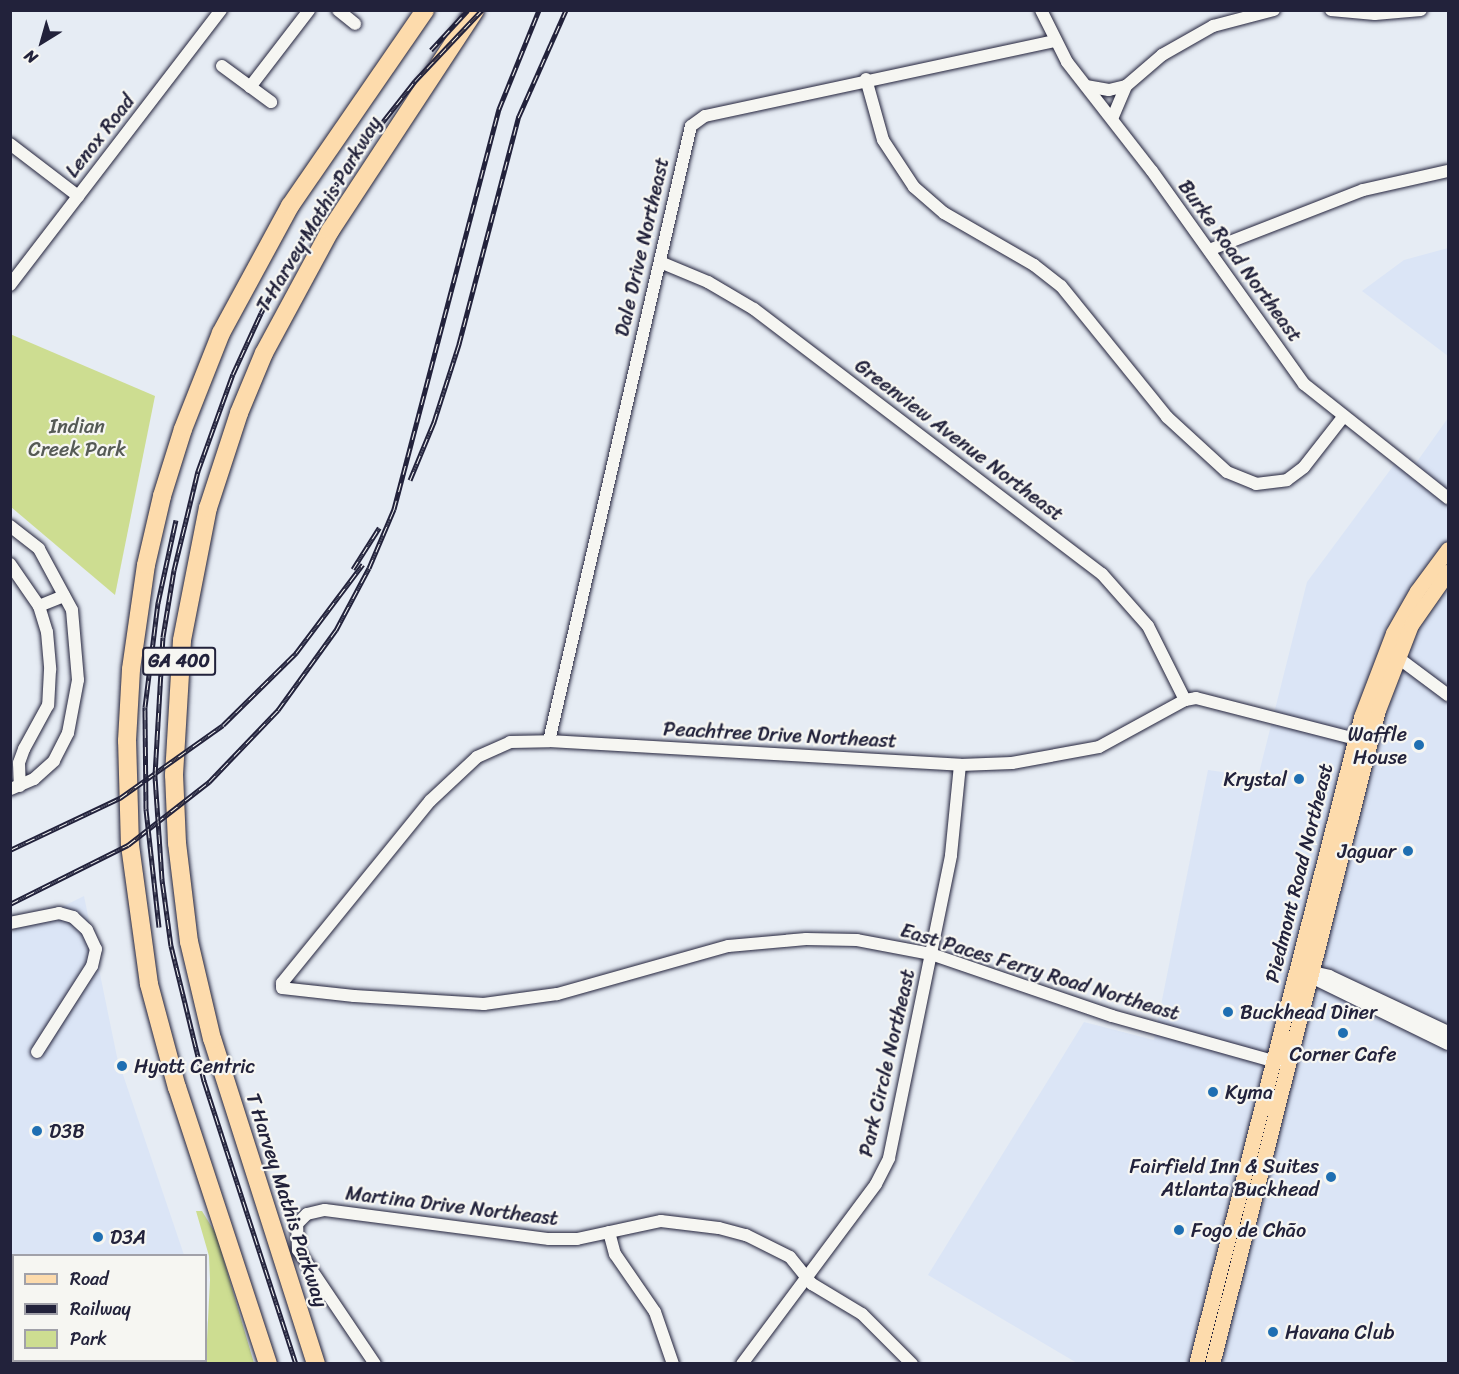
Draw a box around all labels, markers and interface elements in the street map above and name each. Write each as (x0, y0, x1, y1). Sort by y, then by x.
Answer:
north arrow (12, 12, 72, 72)
text: N (18, 42, 44, 72)
street label: Lenox Road (60, 90, 140, 182)
street label: T Harvey Mathis Parkway (251, 112, 387, 316)
street label: Dale Drive Northeast (610, 155, 674, 339)
street label: Burke Road Northeast (1173, 175, 1307, 347)
street label: Greenview Avenue Northeast (850, 354, 1068, 526)
park label: Indian Creek Park (28, 414, 126, 461)
road number: GA 400 (142, 646, 216, 676)
street label: Peachtree Drive Northeast (662, 717, 898, 753)
place label: Waffle House (1348, 722, 1407, 769)
marker: Waffle House (1412, 738, 1426, 752)
street label: Piedmont Road Northeast (1260, 760, 1338, 986)
place label: Krystal (1224, 767, 1287, 791)
marker: Krystal (1292, 772, 1306, 786)
place label: Jaguar (1338, 839, 1396, 863)
marker: Jaguar (1401, 844, 1415, 858)
street label: East Paces Ferry Road Northeast (897, 918, 1183, 1026)
street label: Park Circle Northeast (854, 966, 920, 1160)
place label: Buckhead Diner (1240, 1000, 1377, 1024)
marker: Buckhead Diner (1221, 1005, 1235, 1019)
marker: Corner Cafe (1336, 1026, 1350, 1040)
place label: Corner Cafe (1290, 1042, 1396, 1066)
place label: Hyatt Centric (134, 1054, 256, 1078)
marker: Hyatt Centric (115, 1059, 129, 1073)
place label: Kyma (1225, 1080, 1273, 1104)
marker: Kyma (1206, 1085, 1220, 1099)
street label: T Harvey Mathis Parkway (241, 1090, 333, 1310)
place label: D3B (49, 1119, 85, 1143)
marker: D3B (30, 1124, 44, 1138)
place label: Fairfield Inn & Suites Atlanta Buckhead (1130, 1154, 1319, 1201)
marker: Fairfield Inn & Suites Atlanta Buckhead (1324, 1170, 1338, 1184)
street label: Martina Drive Northeast (344, 1181, 560, 1231)
place label: Fogo de Chão (1191, 1218, 1307, 1242)
marker: Fogo de Chão (1172, 1223, 1186, 1237)
place label: D3A (110, 1225, 146, 1249)
marker: D3A (91, 1230, 105, 1244)
legend (12, 1254, 207, 1362)
text: Road (70, 1263, 109, 1295)
text: Railway (70, 1293, 131, 1325)
place label: Havana Club (1285, 1320, 1394, 1344)
text: Park (70, 1323, 107, 1355)
marker: Havana Club (1266, 1325, 1280, 1339)

